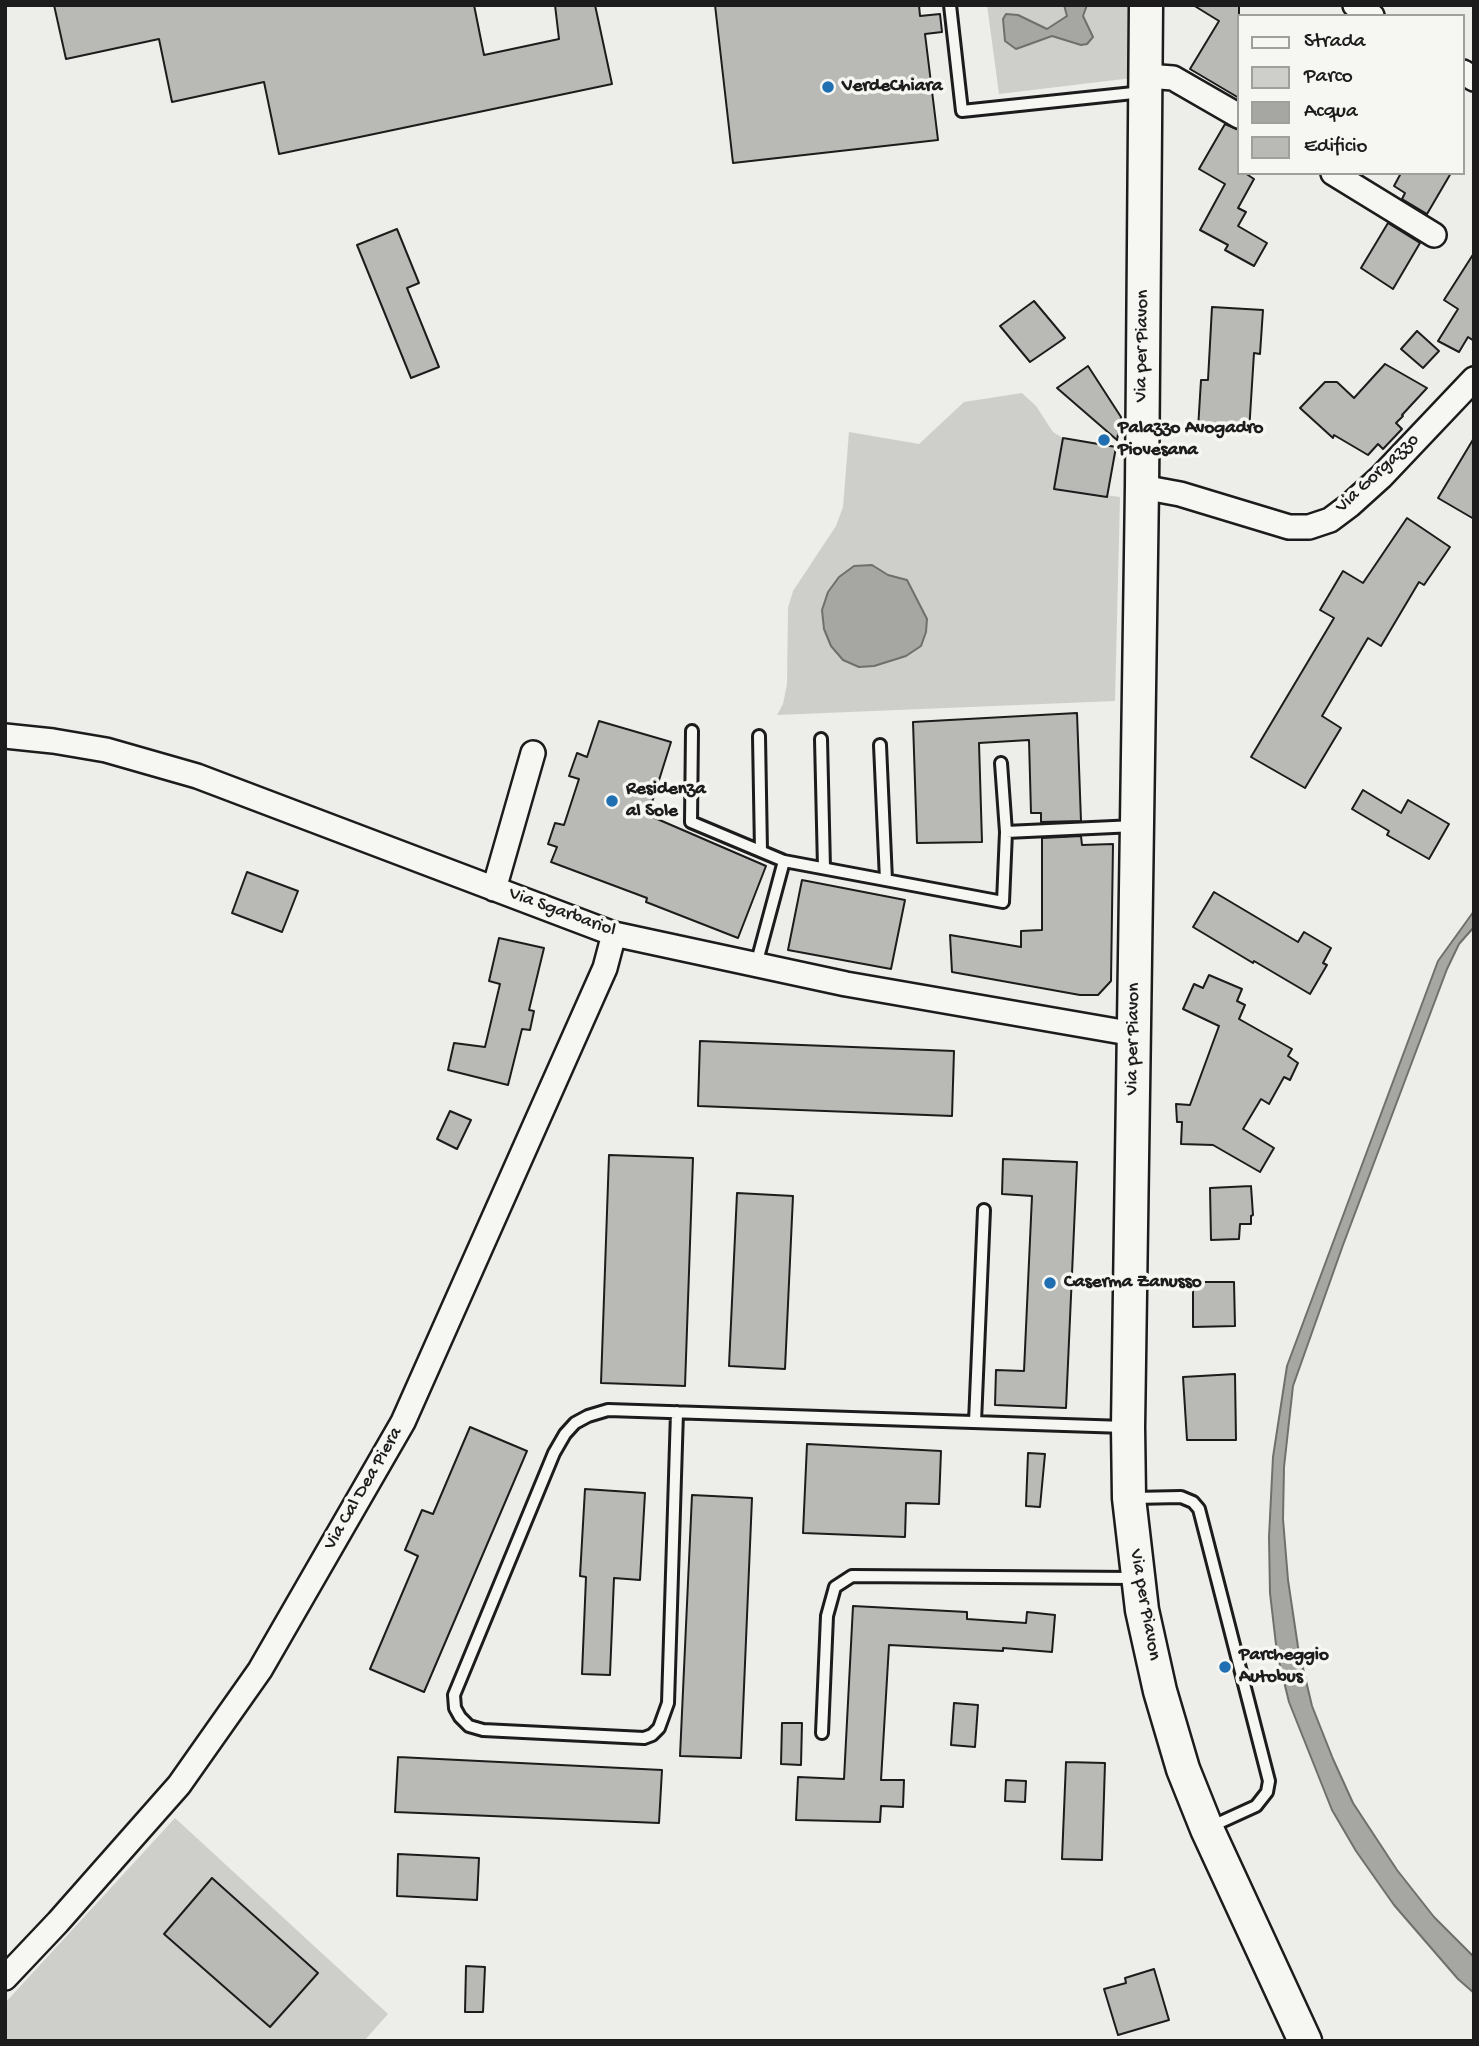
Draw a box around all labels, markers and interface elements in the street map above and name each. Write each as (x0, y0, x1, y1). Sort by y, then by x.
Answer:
legend (1238, 14, 1465, 175)
text: Strada (1304, 30, 1365, 55)
text: Parco (1304, 65, 1353, 90)
place label: VerdeChiara (842, 76, 942, 98)
marker: VerdeChiara (820, 79, 836, 95)
text: Acqua (1304, 100, 1358, 125)
text: Edificio (1304, 135, 1368, 160)
street label: Via per Piavon (1131, 290, 1155, 402)
place label: Palazzo Avogadro Piovesana (1118, 418, 1263, 462)
street label: Via Gorgazzo (1331, 429, 1425, 519)
marker: Palazzo Avogadro Piovesana (1096, 432, 1112, 448)
place label: Residenza al Sole (626, 779, 706, 823)
marker: Residenza al Sole (604, 793, 620, 809)
street label: Via Sgarbariol (505, 883, 619, 943)
street label: Via per Piavon (1122, 983, 1146, 1095)
place label: Caserma Zanusso (1064, 1272, 1202, 1294)
marker: Caserma Zanusso (1042, 1275, 1058, 1291)
street label: Via Cal Dea Piera (320, 1423, 408, 1555)
street label: Via per Piavon (1123, 1548, 1165, 1662)
place label: Parcheggio Autobus (1239, 1645, 1329, 1689)
marker: Parcheggio Autobus (1217, 1659, 1233, 1675)

